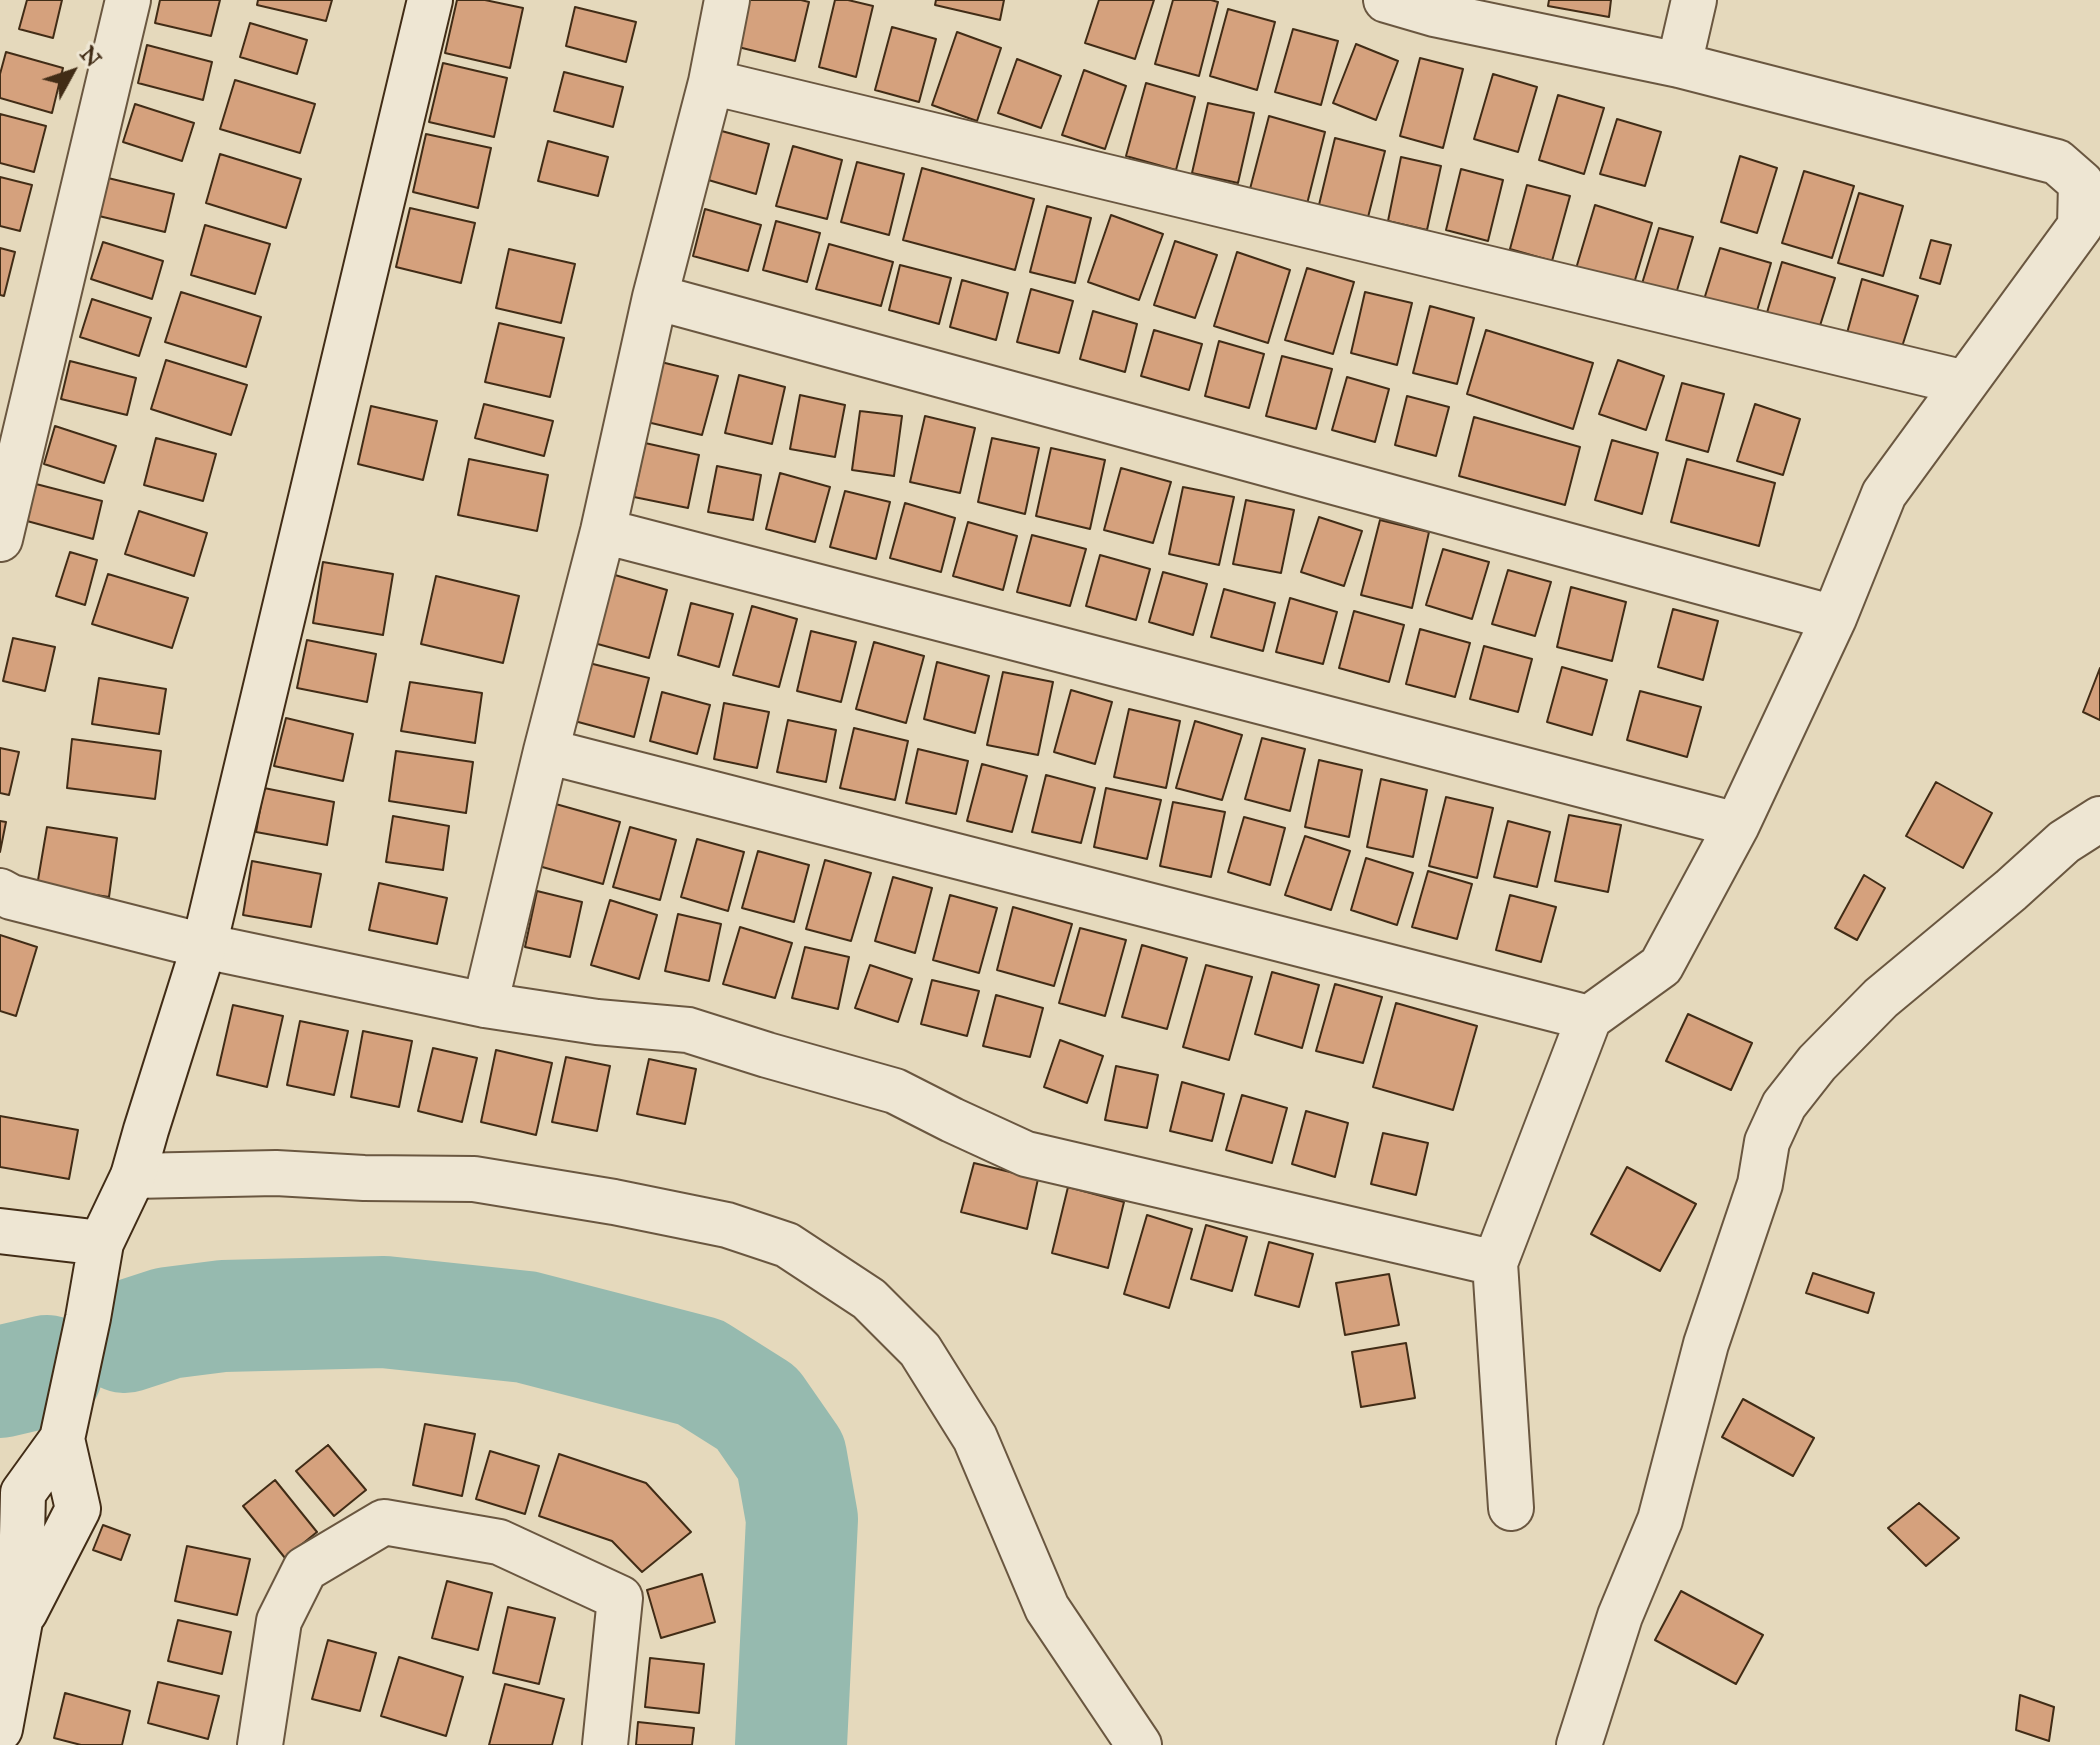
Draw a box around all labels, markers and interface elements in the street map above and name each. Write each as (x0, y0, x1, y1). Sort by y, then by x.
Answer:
north arrow (32, 32, 112, 112)
text: N (74, 40, 107, 72)

